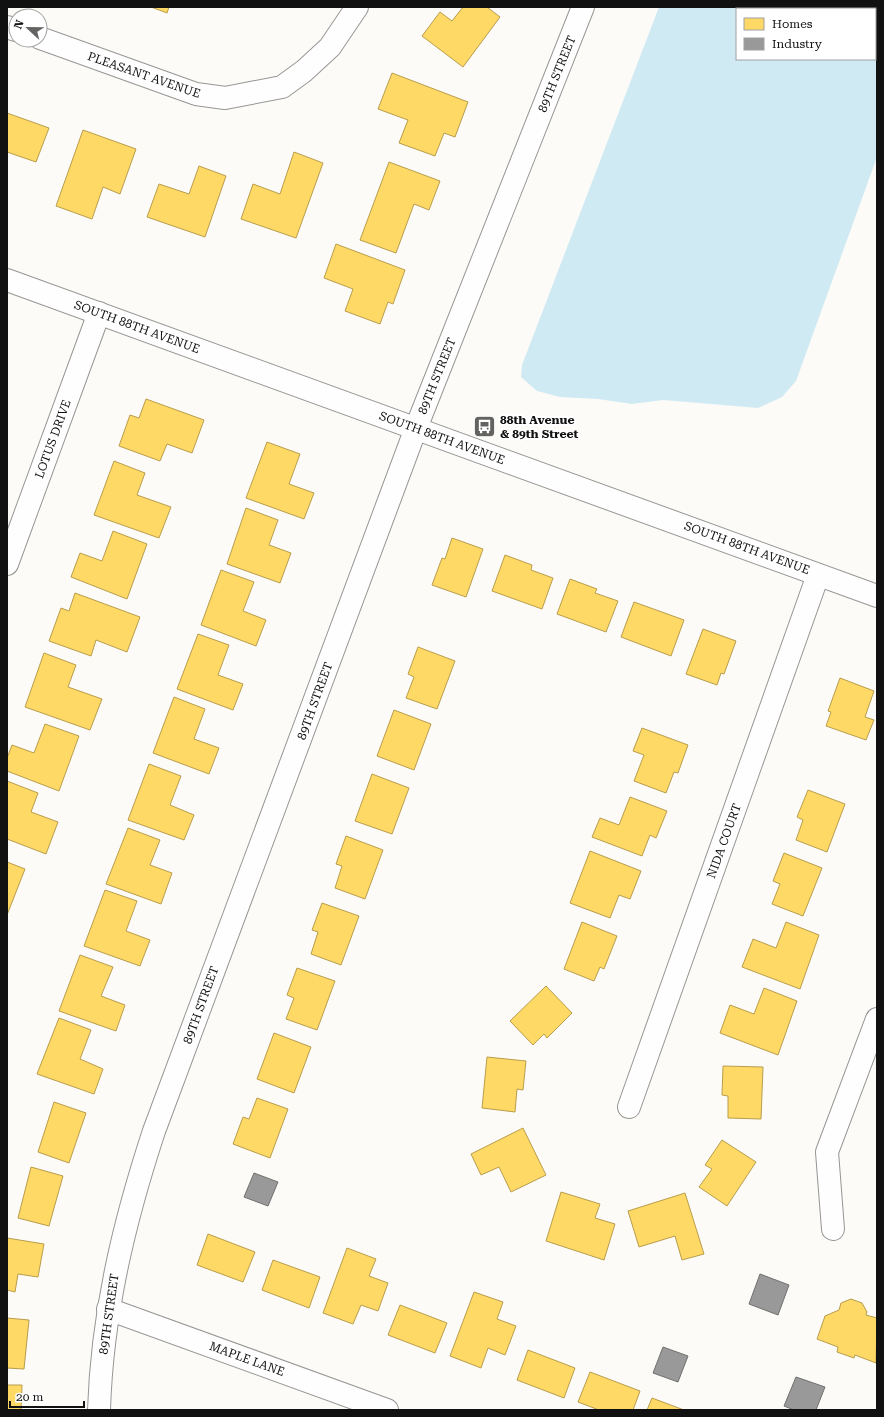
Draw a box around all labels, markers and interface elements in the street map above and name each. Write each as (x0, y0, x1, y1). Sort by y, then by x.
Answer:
north arrow (8, 8, 48, 48)
legend (736, 8, 876, 60)
text: Homes (772, 17, 813, 31)
text: N (12, 18, 27, 31)
street label: 89TH STREET (535, 34, 579, 114)
text: Industry (772, 37, 823, 51)
street label: PLEASANT AVENUE (86, 49, 202, 101)
street label: SOUTH 88TH AVENUE (72, 298, 202, 356)
street label: 89TH STREET (415, 336, 459, 416)
street label: LOTUS DRIVE (32, 398, 74, 480)
street label: SOUTH 88TH AVENUE (377, 409, 507, 467)
place label: 88th Avenue & 89th Street (500, 413, 579, 441)
bus stop icon: 88th Avenue & 89th Street (472, 414, 498, 440)
street label: SOUTH 88TH AVENUE (682, 519, 812, 577)
street label: 89TH STREET (294, 660, 336, 742)
street label: NIDA COURT (704, 802, 744, 880)
street label: 89TH STREET (180, 964, 222, 1046)
street label: 89TH STREET (96, 1273, 122, 1355)
street label: MAPLE LANE (208, 1339, 286, 1379)
scale bar (10, 1383, 84, 1409)
text: 20 m (16, 1390, 43, 1404)

